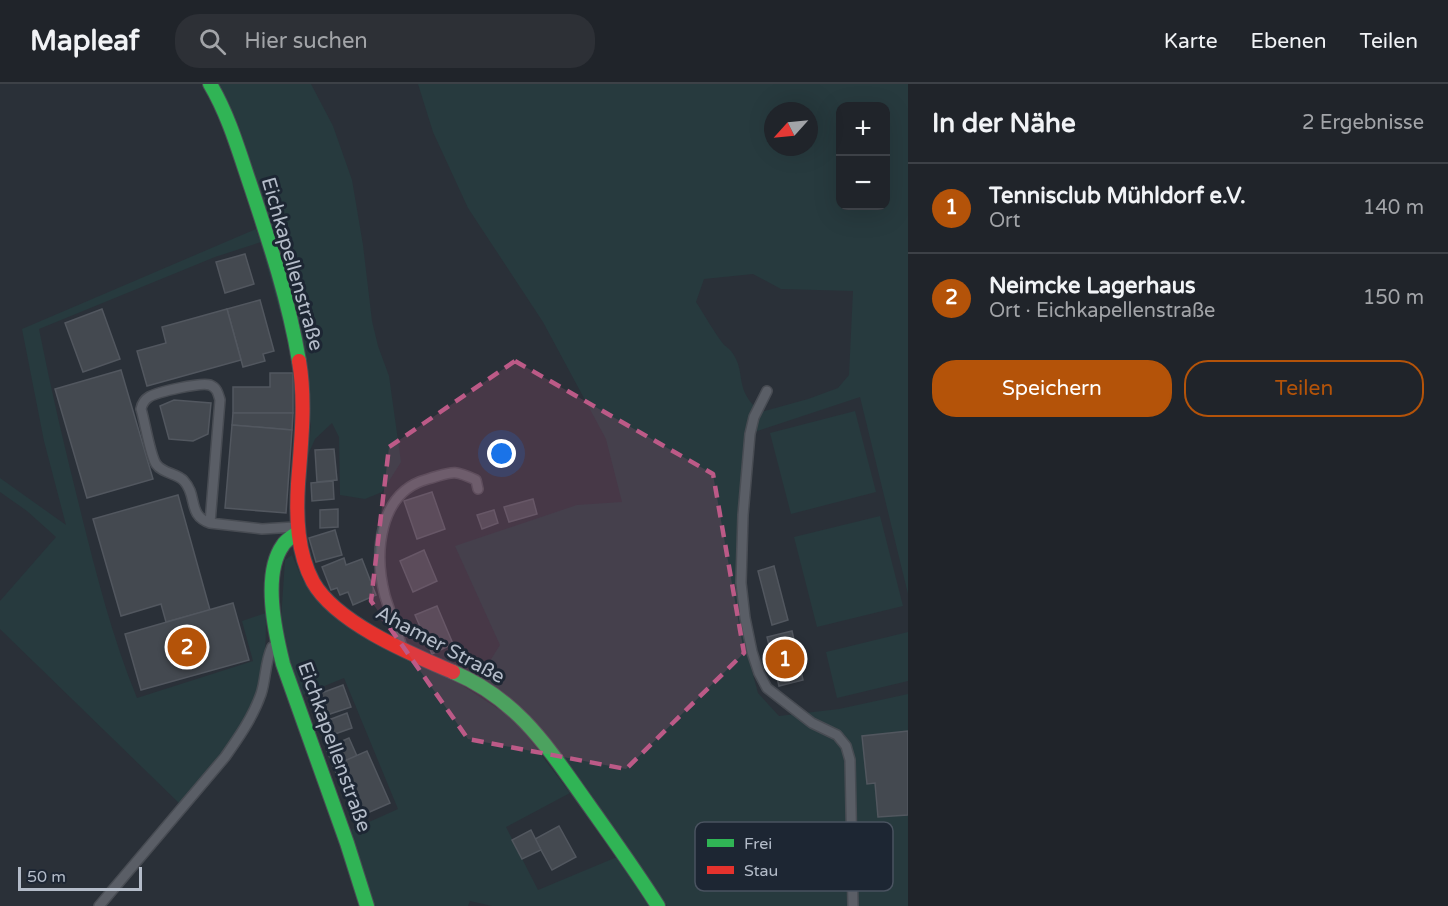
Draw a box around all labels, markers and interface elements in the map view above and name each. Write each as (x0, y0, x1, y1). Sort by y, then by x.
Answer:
search box (175, 14, 595, 68)
text: Mapleaf (30, 24, 139, 58)
icon: search (196, 25, 229, 58)
text: Hier suchen (244, 28, 368, 54)
text: Karte (1164, 29, 1218, 54)
text: Ebenen (1251, 29, 1327, 54)
text: Teilen (1360, 29, 1418, 54)
north arrow (764, 102, 818, 156)
map controls (836, 102, 890, 210)
button: + (836, 102, 890, 156)
text: In der Nähe (932, 108, 1076, 139)
text: 2 Ergebnisse (1302, 111, 1424, 135)
button: − (836, 156, 890, 210)
street label: Eichkapellenstraße (256, 174, 328, 354)
text: Tennisclub Mühldorf e.V. (989, 183, 1246, 209)
text: 1 (945, 196, 958, 220)
text: 140 m (1363, 196, 1424, 220)
text: Ort (989, 209, 1020, 233)
text: Neimcke Lagerhaus (989, 273, 1196, 299)
text: 2 (945, 286, 958, 310)
text: 150 m (1363, 286, 1424, 310)
text: Ort · Eichkapellenstraße (989, 299, 1215, 323)
button: Speichern (932, 360, 1172, 417)
button: Teilen (1184, 360, 1424, 417)
your location (487, 439, 516, 468)
street label: Ahamer Straße (371, 601, 509, 689)
pin: 2 (168, 624, 207, 670)
pin: 1 (766, 636, 804, 682)
street label: Eichkapellenstraße (292, 659, 376, 835)
legend (695, 822, 893, 891)
text: Frei (744, 834, 772, 854)
text: Stau (744, 861, 778, 881)
scale bar (18, 864, 142, 892)
text: 50 m (27, 867, 66, 887)

